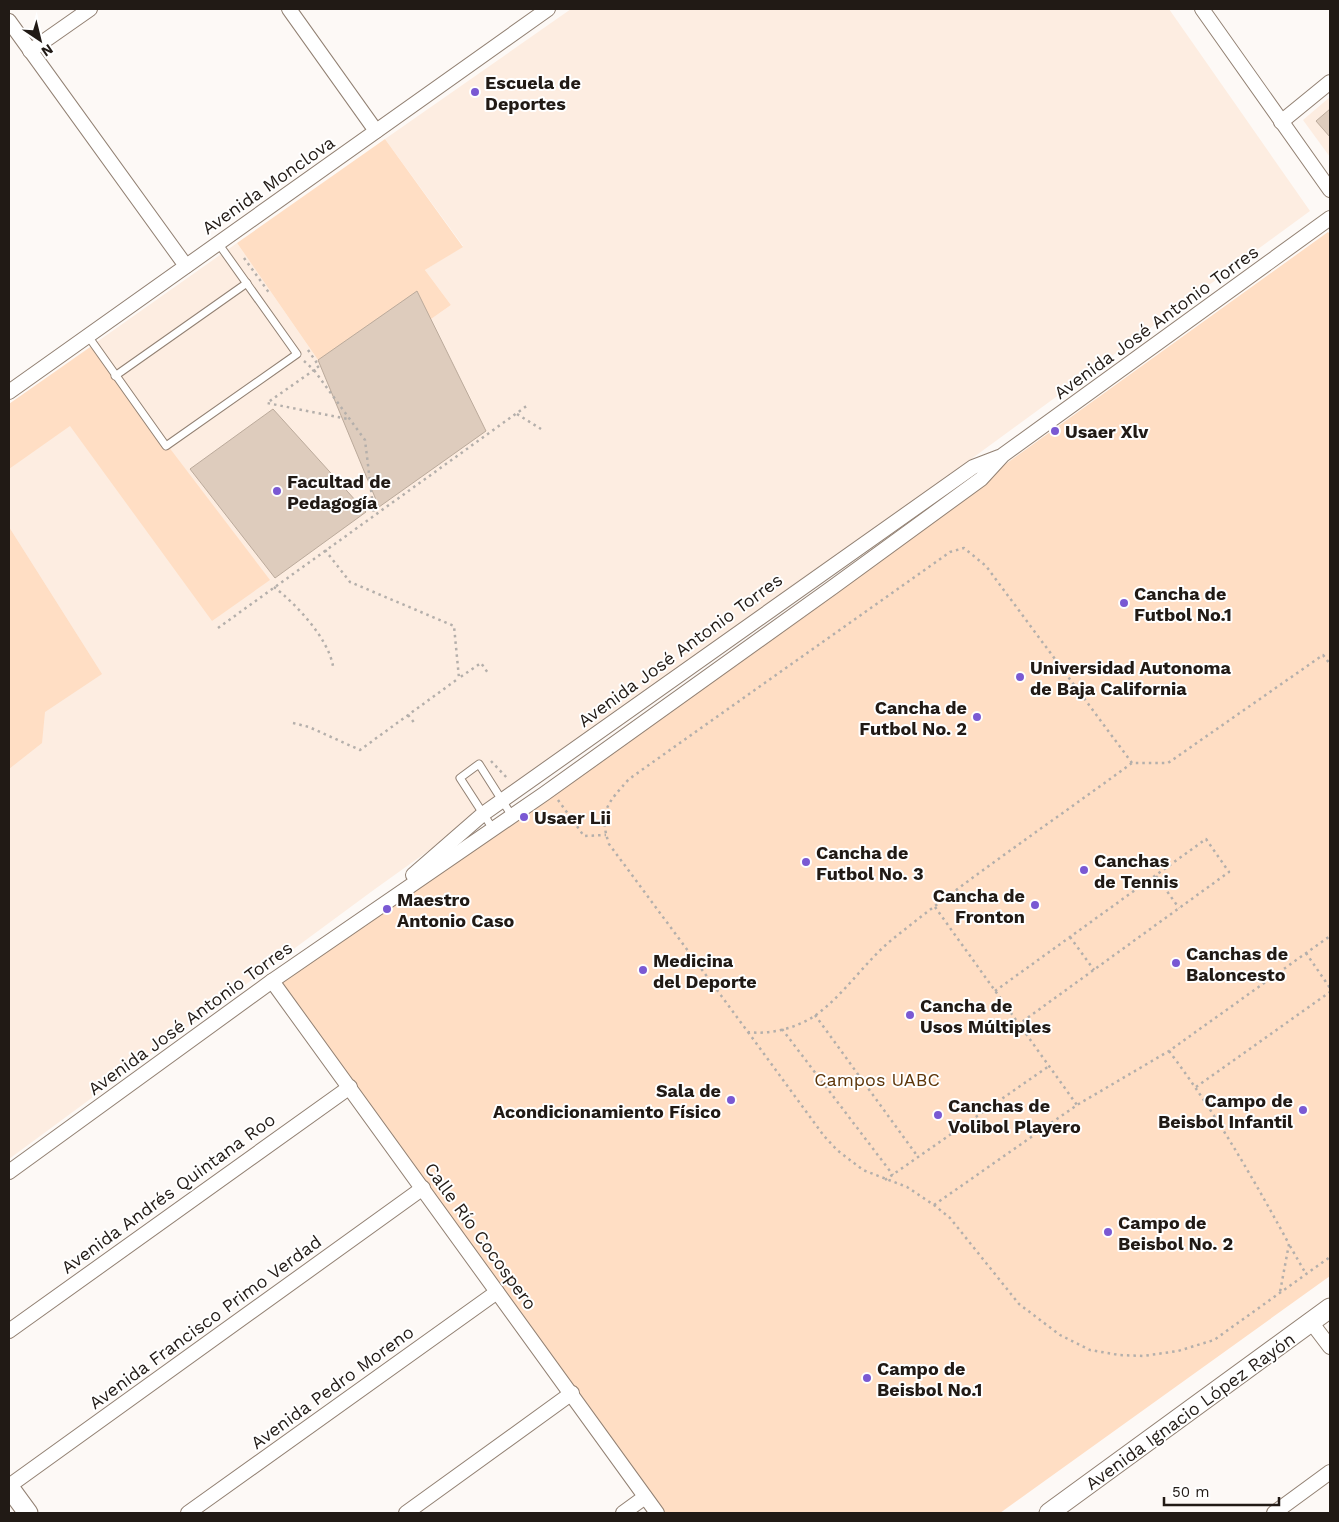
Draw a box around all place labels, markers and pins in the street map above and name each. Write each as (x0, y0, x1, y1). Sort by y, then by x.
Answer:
place label: Escuela de Deportes (485, 72, 581, 114)
marker: Escuela de Deportes (469, 86, 481, 98)
place label: Usaer Xlv (1065, 421, 1149, 442)
marker: Usaer Xlv (1049, 425, 1061, 437)
place label: Facultad de Pedagogía (287, 471, 391, 513)
marker: Facultad de Pedagogía (271, 485, 283, 497)
place label: Cancha de Futbol No.1 (1134, 583, 1232, 625)
marker: Cancha de Futbol No.1 (1118, 597, 1130, 609)
place label: Universidad Autonoma de Baja California (1030, 657, 1231, 699)
marker: Universidad Autonoma de Baja California (1014, 671, 1026, 683)
place label: Cancha de Futbol No. 2 (859, 697, 967, 739)
marker: Cancha de Futbol No. 2 (971, 711, 983, 723)
place label: Usaer Lii (534, 807, 611, 828)
marker: Usaer Lii (518, 811, 530, 823)
place label: Cancha de Futbol No. 3 (816, 842, 924, 884)
place label: Canchas de Tennis (1094, 850, 1179, 892)
marker: Cancha de Futbol No. 3 (800, 856, 812, 868)
marker: Canchas de Tennis (1078, 864, 1090, 876)
place label: Cancha de Fronton (933, 885, 1025, 927)
place label: Maestro Antonio Caso (397, 889, 514, 931)
marker: Cancha de Fronton (1029, 899, 1041, 911)
marker: Maestro Antonio Caso (381, 903, 393, 915)
place label: Canchas de Baloncesto (1186, 943, 1288, 985)
place label: Medicina del Deporte (653, 950, 757, 992)
marker: Canchas de Baloncesto (1170, 957, 1182, 969)
marker: Medicina del Deporte (637, 964, 649, 976)
place label: Cancha de Usos Múltiples (920, 995, 1052, 1037)
marker: Cancha de Usos Múltiples (904, 1009, 916, 1021)
place label: Sala de Acondicionamiento Físico (493, 1080, 721, 1122)
place label: Campo de Beisbol Infantil (1158, 1090, 1293, 1132)
marker: Sala de Acondicionamiento Físico (725, 1094, 737, 1106)
place label: Canchas de Volibol Playero (948, 1095, 1081, 1137)
marker: Campo de Beisbol Infantil (1297, 1104, 1309, 1116)
marker: Canchas de Volibol Playero (932, 1109, 944, 1121)
place label: Campo de Beisbol No. 2 (1118, 1212, 1233, 1254)
marker: Campo de Beisbol No. 2 (1102, 1226, 1114, 1238)
place label: Campo de Beisbol No.1 (877, 1358, 982, 1400)
marker: Campo de Beisbol No.1 (861, 1372, 873, 1384)

